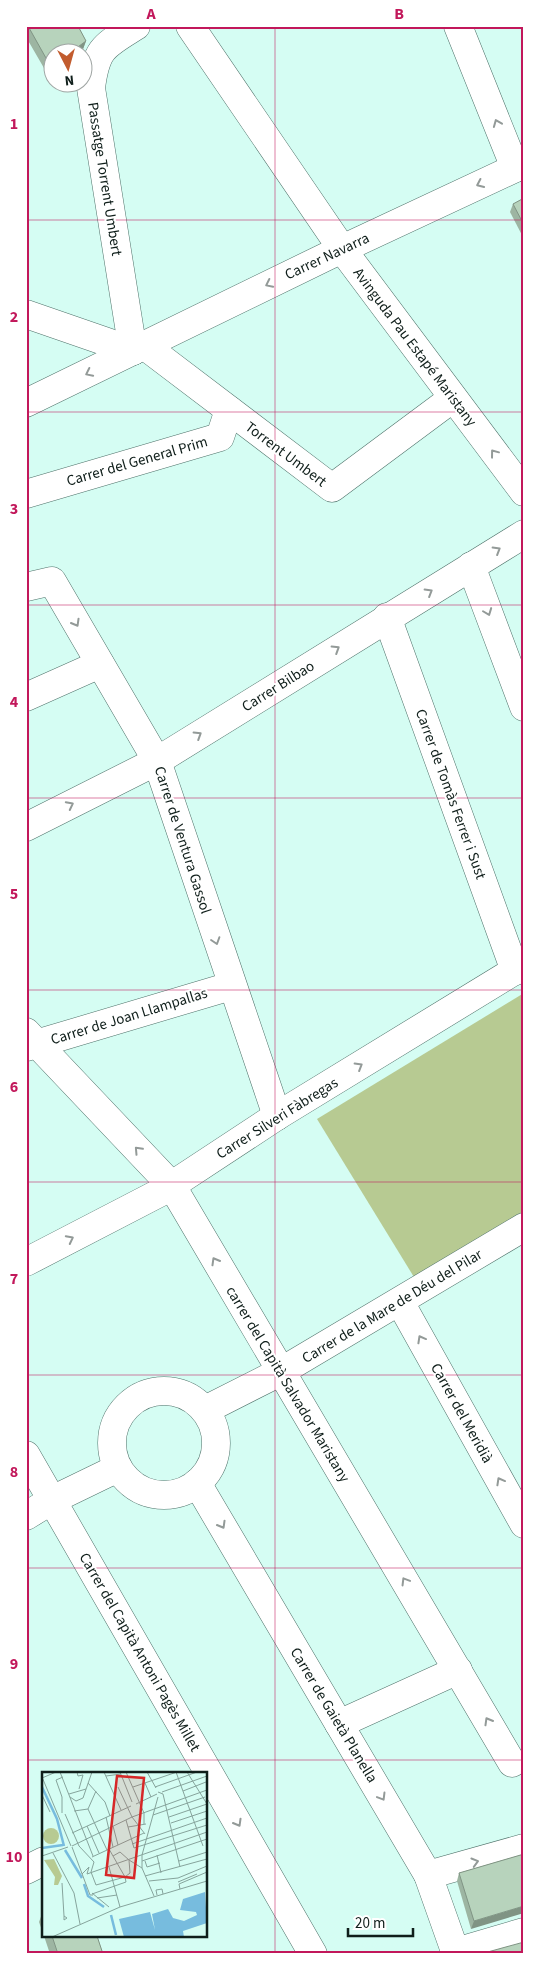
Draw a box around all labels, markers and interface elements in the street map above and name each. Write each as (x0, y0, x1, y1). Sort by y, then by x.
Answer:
text: A (145, 3, 156, 25)
text: B (394, 3, 404, 25)
north arrow (42, 42, 92, 92)
text: N (64, 70, 75, 90)
street label: Passatge Torrent Umbert (82, 101, 127, 257)
text: 1 (10, 113, 18, 135)
one-way arrow (492, 119, 503, 128)
one-way arrow (476, 178, 485, 188)
street label: Carrer Navarra (281, 228, 373, 285)
street label: Avinguda Pau Estapé Maristany (348, 264, 481, 431)
one-way arrow (265, 277, 274, 288)
text: 2 (10, 306, 18, 328)
one-way arrow (85, 367, 94, 377)
street label: Torrent Umbert (241, 417, 331, 492)
street label: Carrer del General Prim (64, 431, 210, 492)
one-way arrow (492, 450, 500, 459)
text: 3 (10, 498, 18, 520)
one-way arrow (492, 547, 501, 557)
one-way arrow (424, 588, 433, 598)
one-way arrow (482, 607, 492, 616)
one-way arrow (70, 618, 80, 627)
one-way arrow (330, 646, 339, 656)
street label: Carrer Bilbao (238, 656, 319, 717)
text: 4 (10, 691, 19, 713)
street label: Carrer de Tomàs Ferrer i Sust (410, 706, 491, 882)
one-way arrow (192, 732, 201, 742)
street label: Carrer de Ventura Gassol (149, 764, 216, 917)
one-way arrow (65, 801, 74, 811)
text: 5 (10, 883, 18, 905)
one-way arrow (210, 936, 220, 944)
street label: Carrer de Joan Llampallas (48, 983, 210, 1050)
one-way arrow (353, 1063, 362, 1073)
street label: Carrer Silveri Fàbregas (212, 1072, 342, 1164)
text: 6 (10, 1076, 18, 1098)
one-way arrow (135, 1147, 144, 1156)
one-way arrow (64, 1235, 73, 1245)
street label: Carrer de la Mare de Déu del Pilar (298, 1244, 487, 1369)
one-way arrow (212, 1257, 222, 1266)
text: 7 (10, 1268, 18, 1290)
street label: carrer del Capità Salvador Maristany (221, 1282, 355, 1486)
one-way arrow (417, 1336, 427, 1345)
street label: Carrer del Meridià (425, 1359, 498, 1467)
text: 8 (10, 1461, 18, 1483)
one-way arrow (496, 1478, 506, 1487)
one-way arrow (215, 1519, 225, 1528)
street label: Carrer del Capità Antoni Pagès Millet (74, 1549, 205, 1756)
one-way arrow (402, 1578, 412, 1587)
street label: Carrer de Gaietà Planella (285, 1644, 382, 1787)
text: 9 (10, 1653, 18, 1675)
one-way arrow (484, 1717, 494, 1726)
inset map (42, 1772, 208, 1938)
one-way arrow (375, 1791, 385, 1800)
one-way arrow (231, 1817, 241, 1826)
text: 10 (6, 1846, 22, 1868)
one-way arrow (471, 1857, 479, 1867)
scale bar (348, 1905, 412, 1937)
text: 20 m (355, 1913, 385, 1934)

